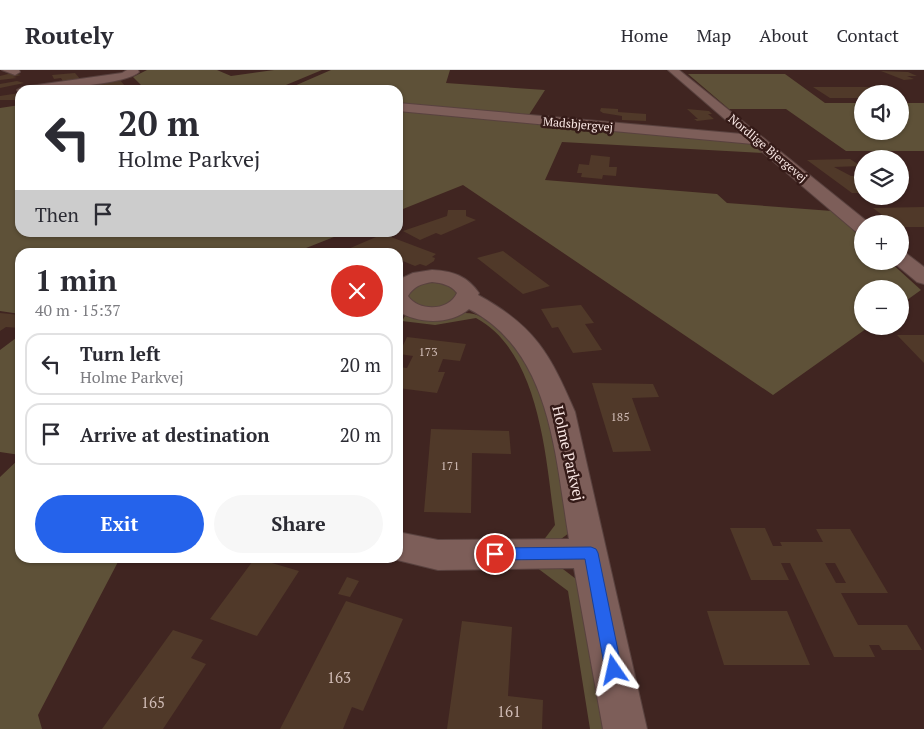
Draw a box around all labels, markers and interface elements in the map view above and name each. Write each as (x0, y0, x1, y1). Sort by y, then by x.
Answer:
text: Routely (25, 19, 113, 51)
text: Home (621, 23, 668, 47)
text: Map (696, 23, 731, 47)
text: About (759, 23, 808, 47)
text: Contact (836, 23, 899, 47)
map controls (854, 85, 909, 335)
button: sound (854, 85, 909, 140)
text: 20 m (118, 100, 199, 146)
icon: left (35, 105, 100, 170)
street label: Nordlige Bjergevej (726, 111, 810, 185)
street label: Madsbjergvej (542, 113, 614, 135)
text: Holme Parkvej (118, 144, 260, 173)
button: layers (854, 150, 909, 205)
icon: arrive (89, 200, 117, 228)
text: Then (35, 202, 79, 227)
button: + (854, 215, 909, 270)
text: 1 min (35, 260, 117, 300)
button: close (331, 265, 383, 317)
button: − (854, 280, 909, 335)
text: 40 m · 15:37 (35, 299, 121, 321)
text: Turn left (80, 341, 161, 366)
house number: 173 (418, 344, 438, 359)
icon: left (37, 350, 65, 378)
text: 20 m (340, 352, 381, 377)
text: Holme Parkvej (80, 366, 184, 388)
street label: Holme Parkvej (548, 403, 590, 503)
house number: 185 (610, 409, 630, 424)
icon: arrive (37, 420, 65, 448)
text: Arrive at destination (80, 422, 269, 447)
text: 20 m (340, 422, 381, 447)
house number: 171 (440, 458, 460, 473)
button: Exit (35, 495, 204, 553)
button: Share (214, 495, 383, 553)
pin (474, 533, 516, 575)
icon: arrive (481, 540, 509, 568)
position arrow (587, 643, 639, 695)
house number: 163 (327, 667, 351, 687)
house number: 165 (141, 692, 165, 712)
house number: 161 (497, 701, 521, 721)

